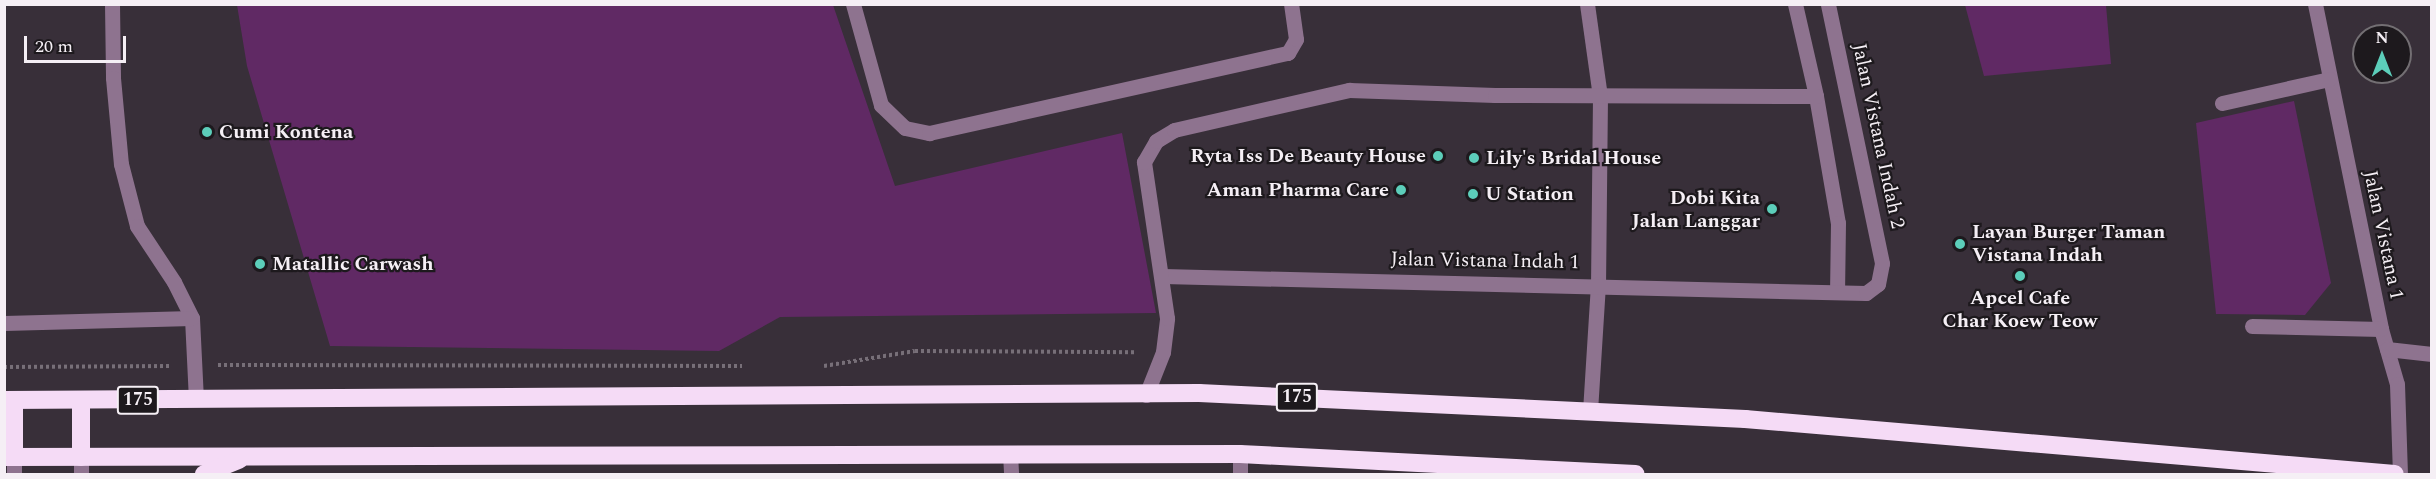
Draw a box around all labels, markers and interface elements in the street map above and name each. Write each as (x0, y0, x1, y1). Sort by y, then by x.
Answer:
scale bar (27, 24, 129, 62)
north arrow (2352, 24, 2412, 84)
text: N (2375, 26, 2389, 50)
text: 20 m (35, 33, 73, 60)
street label: Jalan Vistana Indah 2 (1847, 41, 1909, 231)
place label: Cumi Kontena (219, 120, 353, 144)
marker: Cumi Kontena (200, 125, 214, 139)
place label: Ryta Iss De Beauty House (1190, 144, 1426, 168)
place label: Lily's Bridal House (1486, 146, 1661, 170)
marker: Ryta Iss De Beauty House (1431, 149, 1445, 163)
marker: Lily's Bridal House (1467, 151, 1481, 165)
street label: Jalan Vistana 1 (2358, 168, 2408, 302)
place label: Aman Pharma Care (1207, 178, 1389, 202)
place label: U Station (1485, 182, 1574, 206)
marker: Aman Pharma Care (1394, 183, 1408, 197)
place label: Dobi Kita Jalan Langgar (1631, 186, 1760, 233)
marker: U Station (1466, 187, 1480, 201)
marker: Dobi Kita Jalan Langgar (1765, 202, 1779, 216)
place label: Layan Burger Taman Vistana Indah (1972, 220, 2165, 267)
marker: Layan Burger Taman Vistana Indah (1953, 237, 1967, 251)
street label: Jalan Vistana Indah 1 (1390, 247, 1580, 275)
place label: Matallic Carwash (272, 252, 434, 276)
marker: Matallic Carwash (253, 257, 267, 271)
marker: Apcel Cafe Char Koew Teow (2013, 269, 2027, 283)
place label: Apcel Cafe Char Koew Teow (1943, 286, 2097, 333)
road number: 175 (1274, 382, 1320, 412)
road number: 175 (116, 385, 160, 415)

